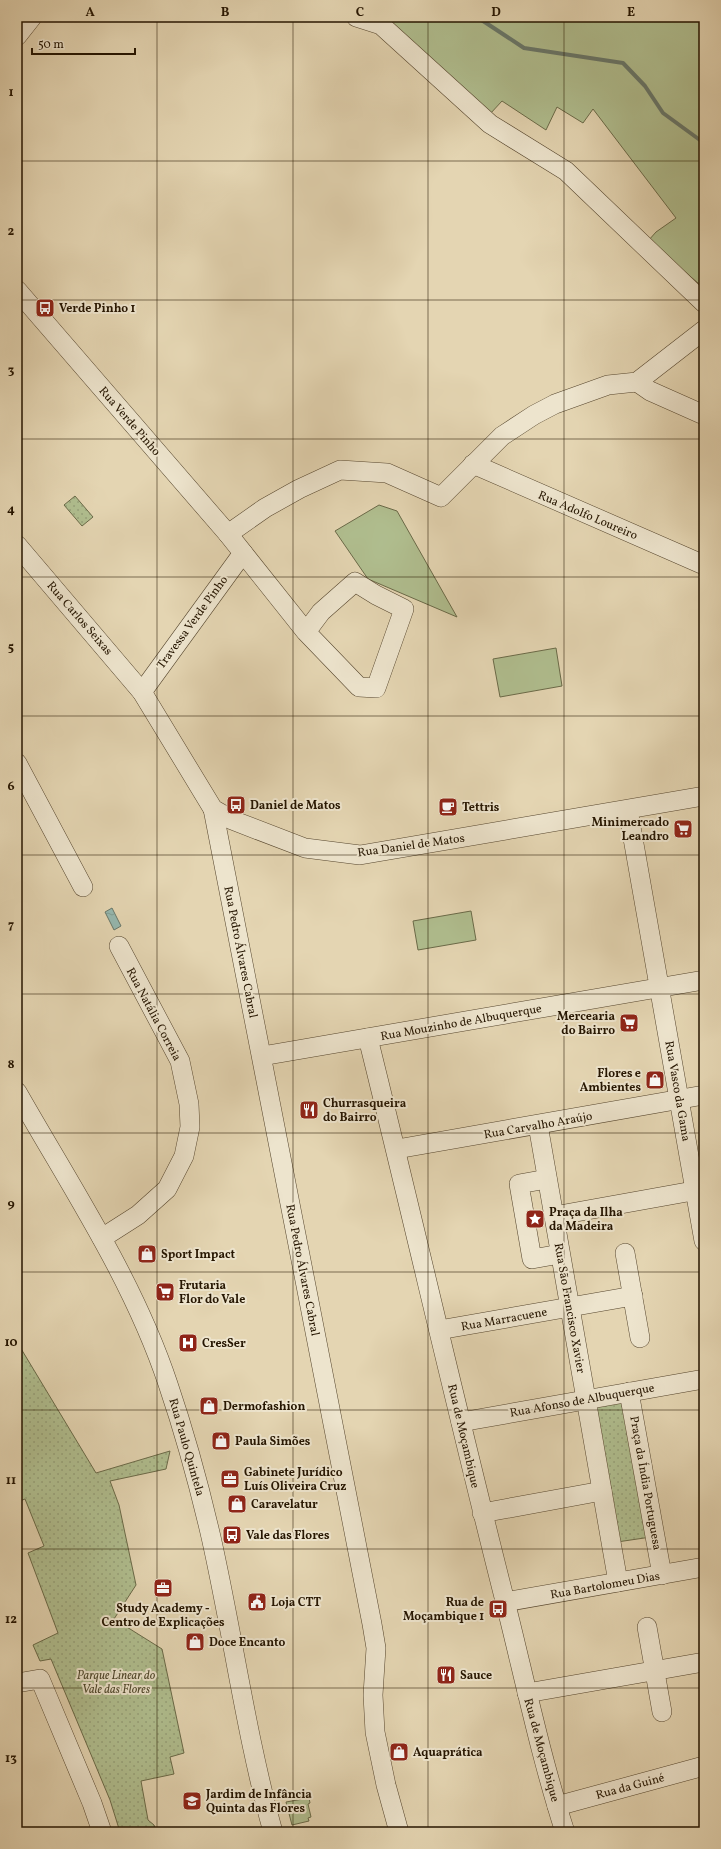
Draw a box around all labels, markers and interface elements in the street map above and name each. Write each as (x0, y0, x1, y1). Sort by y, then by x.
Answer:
text: A (85, 4, 95, 22)
text: B (221, 4, 230, 22)
text: C (356, 4, 364, 22)
text: D (491, 4, 501, 22)
text: E (627, 4, 635, 22)
scale bar (32, 30, 135, 56)
text: 50 m (38, 37, 64, 53)
text: 1 (8, 84, 14, 102)
text: 2 (8, 223, 15, 241)
bus stop icon: Verde Pinho 1 (34, 297, 56, 319)
place label: Verde Pinho 1 (59, 301, 136, 317)
text: 3 (8, 362, 15, 380)
street label: Rua Verde Pinho (95, 384, 164, 460)
street label: Rua Adolfo Loureiro (535, 488, 640, 544)
text: 4 (7, 501, 15, 519)
street label: Travessa Verde Pinho (154, 573, 232, 672)
street label: Rua Carlos Seixas (43, 578, 116, 659)
text: 5 (8, 639, 14, 657)
text: 6 (7, 778, 15, 796)
bus stop icon: Daniel de Matos (225, 794, 247, 816)
cafe icon: Tettris (437, 796, 459, 818)
place label: Daniel de Matos (250, 798, 341, 814)
place label: Tettris (462, 800, 500, 816)
place label: Minimercado Leandro (591, 815, 669, 845)
supermarket icon: Minimercado Leandro (672, 818, 694, 840)
street label: Rua Daniel de Matos (357, 831, 466, 861)
street label: Rua Pedro Álvares Cabral (219, 885, 262, 1020)
text: 7 (8, 917, 14, 935)
street label: Rua Natália Correia (122, 965, 184, 1064)
street label: Rua Mouzinho de Albuquerque (379, 1001, 543, 1045)
place label: Mercearia do Bairro (557, 1009, 615, 1039)
supermarket icon: Mercearia do Bairro (618, 1012, 640, 1034)
street label: Rua Vasco da Gama (660, 1040, 694, 1143)
text: 8 (7, 1056, 15, 1074)
place label: Flores e Ambientes (580, 1066, 641, 1096)
shop icon: Flores e Ambientes (644, 1069, 666, 1091)
place label: Churrasqueira do Bairro (323, 1096, 407, 1126)
restaurant icon: Churrasqueira do Bairro (298, 1099, 320, 1121)
street label: Rua Carvalho Araújo (483, 1109, 594, 1143)
text: 9 (7, 1195, 15, 1213)
street label: Rua Pedro Álvares Cabral (281, 1203, 324, 1338)
place label: Praça da Ilha da Madeira (549, 1205, 623, 1235)
place icon: Praça da Ilha da Madeira (524, 1208, 546, 1230)
street label: Rua São Francisco Xavier (550, 1242, 588, 1374)
shop icon: Sport Impact (136, 1243, 158, 1265)
place label: Sport Impact (161, 1247, 236, 1263)
place label: Frutaria Flor do Vale (179, 1278, 245, 1308)
supermarket icon: Frutaria Flor do Vale (154, 1281, 176, 1303)
street label: Rua Marracuene (460, 1304, 549, 1335)
hospital icon: CresSer (177, 1332, 199, 1354)
text: 10 (4, 1334, 18, 1352)
place label: CresSer (202, 1336, 246, 1352)
street label: Rua Afonso de Albuquerque (509, 1380, 656, 1422)
street label: Rua de Moçambique (443, 1382, 483, 1490)
shop icon: Dermofashion (198, 1395, 220, 1417)
street label: Rua Paulo Quintela (164, 1396, 208, 1498)
place label: Dermofashion (223, 1399, 305, 1415)
street label: Praça da Índia Portuguesa (625, 1415, 666, 1551)
shop icon: Paula Simões (210, 1430, 232, 1452)
place label: Paula Simões (235, 1434, 311, 1450)
place label: Gabinete Jurídico Luís Oliveira Cruz (244, 1465, 346, 1495)
office icon: Gabinete Jurídico Luís Oliveira Cruz (219, 1468, 241, 1490)
text: 11 (6, 1472, 16, 1490)
shop icon: Caravelatur (226, 1493, 248, 1515)
place label: Caravelatur (251, 1497, 318, 1513)
bus stop icon: Vale das Flores (221, 1524, 243, 1546)
place label: Vale das Flores (246, 1528, 330, 1544)
street label: Rua Bartolomeu Dias (549, 1568, 661, 1604)
office icon: Study Academy - Centro de Explicações (152, 1577, 174, 1599)
public building icon: Loja CTT (246, 1591, 268, 1613)
place label: Loja CTT (271, 1595, 321, 1611)
place label: Rua de Moçambique 1 (403, 1595, 484, 1625)
bus stop icon: Rua de Moçambique 1 (487, 1598, 509, 1620)
place label: Study Academy - Centro de Explicações (101, 1601, 225, 1631)
text: 12 (5, 1611, 17, 1629)
shop icon: Doce Encanto (184, 1631, 206, 1653)
place label: Doce Encanto (209, 1635, 285, 1651)
restaurant icon: Sauce (435, 1664, 457, 1686)
park label: Parque Linear do Vale das Flores (77, 1668, 156, 1698)
place label: Sauce (460, 1668, 492, 1684)
street label: Rua de Moçambique (520, 1697, 563, 1804)
shop icon: Aquaprática (388, 1741, 410, 1763)
place label: Aquaprática (413, 1745, 483, 1761)
text: 13 (5, 1750, 17, 1768)
street label: Rua da Guiné (594, 1770, 667, 1804)
place label: Jardim de Infância Quinta das Flores (205, 1787, 312, 1817)
school or university icon: Jardim de Infância Quinta das Flores (181, 1790, 203, 1812)

